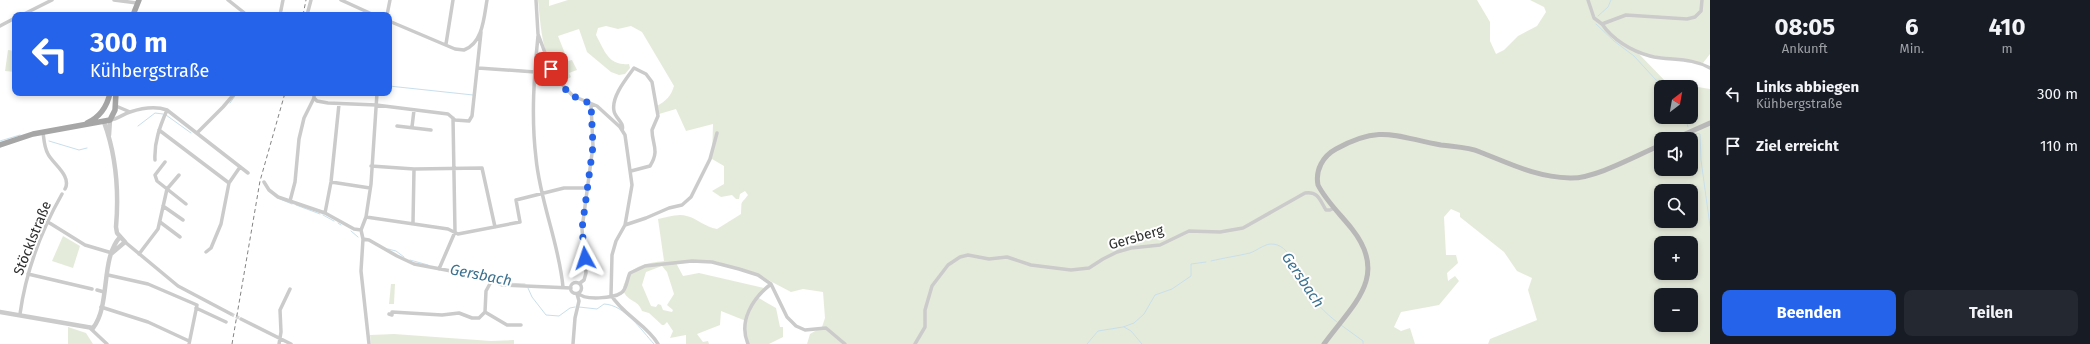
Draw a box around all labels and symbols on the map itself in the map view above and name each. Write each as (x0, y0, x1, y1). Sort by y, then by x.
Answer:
pin (534, 52, 568, 86)
north arrow (1654, 80, 1698, 124)
street label: Stöcklstraße (10, 199, 55, 278)
street label: Gersberg (1107, 221, 1166, 253)
position arrow (564, 237, 606, 279)
water label: Gersbach (1278, 249, 1328, 311)
water label: Gersbach (449, 260, 513, 290)

